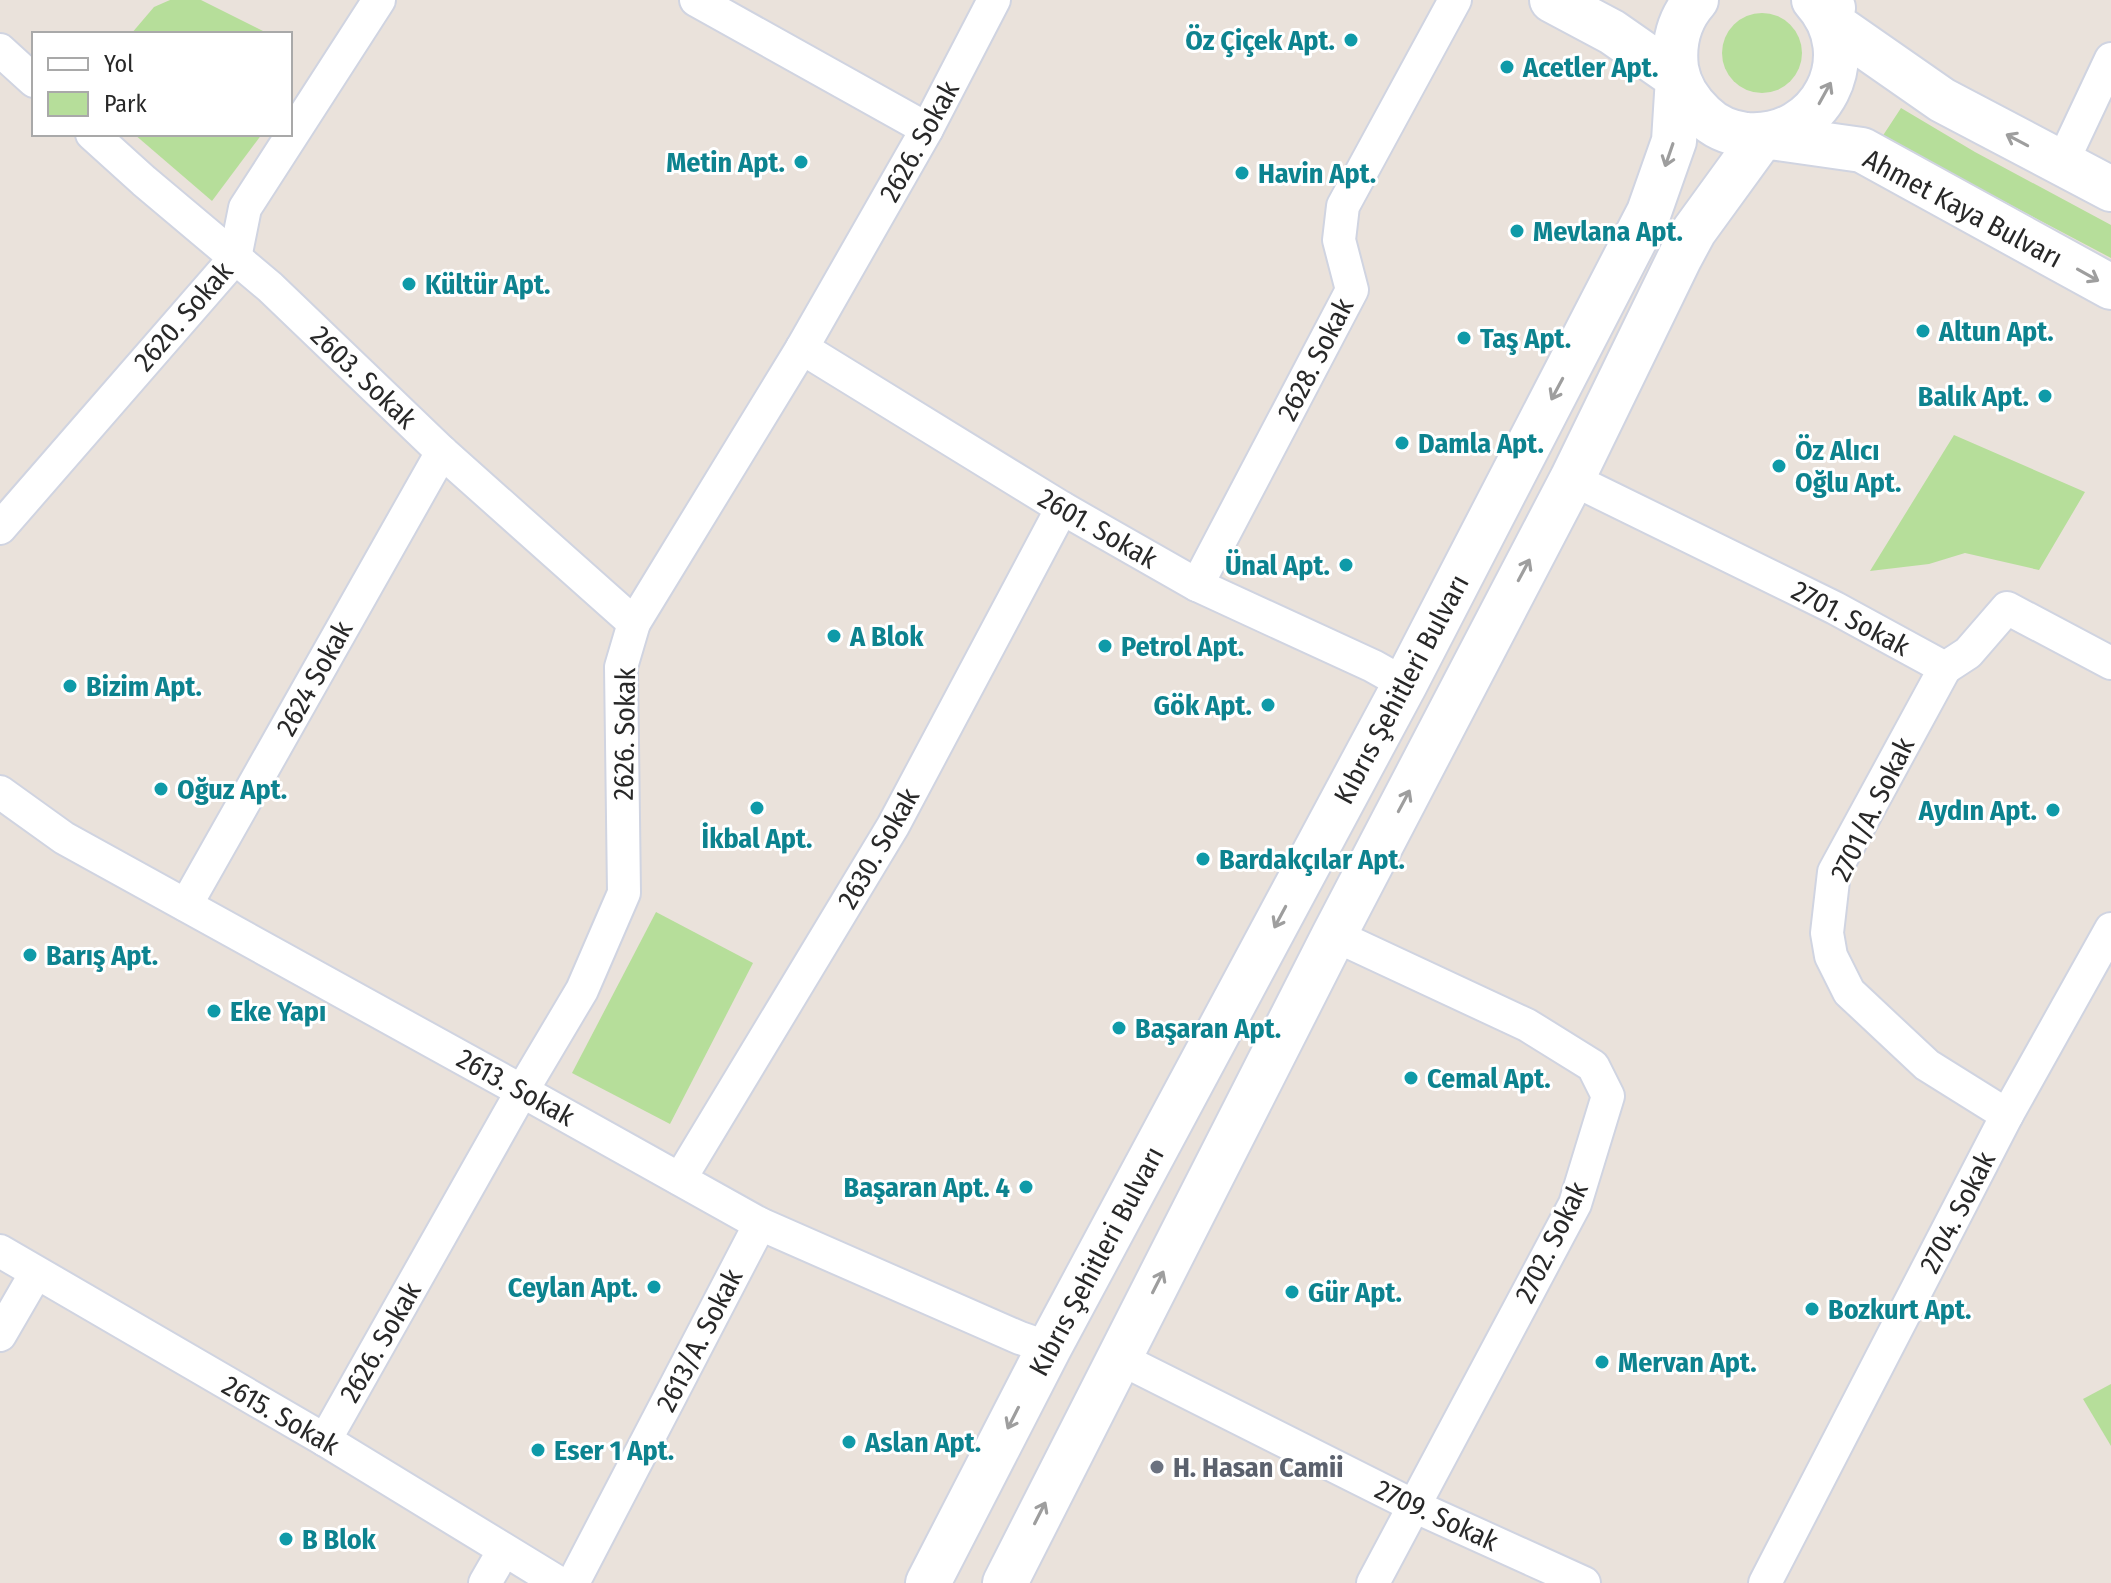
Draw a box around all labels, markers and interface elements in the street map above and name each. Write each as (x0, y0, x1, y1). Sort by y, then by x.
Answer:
place label: Öz Çiçek Apt. (1185, 24, 1335, 58)
marker: Öz Çiçek Apt. (1342, 31, 1360, 49)
legend (32, 32, 292, 136)
text: Yol (104, 50, 134, 78)
place label: Acetler Apt. (1522, 51, 1658, 84)
marker: Acetler Apt. (1498, 58, 1516, 76)
street label: 2626. Sokak (873, 74, 967, 207)
one-way arrow (1817, 82, 1833, 105)
text: Park (104, 90, 147, 118)
one-way arrow (2006, 131, 2029, 147)
one-way arrow (1660, 142, 1675, 167)
street label: Ahmet Kaya Bulvarı (1858, 142, 2068, 275)
place label: Metin Apt. (666, 146, 785, 179)
marker: Metin Apt. (792, 153, 810, 171)
place label: Havin Apt. (1258, 157, 1376, 190)
marker: Havin Apt. (1233, 164, 1251, 182)
place label: Mevlana Apt. (1533, 215, 1683, 248)
marker: Mevlana Apt. (1508, 222, 1526, 240)
street label: 2620. Sokak (127, 254, 240, 378)
one-way arrow (2076, 267, 2099, 283)
place label: Kültür Apt. (425, 268, 550, 301)
marker: Kültür Apt. (400, 275, 418, 293)
street label: 2628. Sokak (1271, 292, 1361, 426)
place label: Altun Apt. (1938, 315, 2054, 348)
street label: 2603. Sokak (304, 319, 424, 436)
place label: Taş Apt. (1480, 322, 1571, 355)
marker: Altun Apt. (1914, 322, 1932, 340)
marker: Taş Apt. (1455, 329, 1473, 347)
one-way arrow (1548, 377, 1564, 400)
place label: Balık Apt. (1918, 380, 2029, 413)
marker: Balık Apt. (2036, 387, 2054, 405)
place label: Damla Apt. (1418, 427, 1544, 460)
marker: Damla Apt. (1393, 434, 1411, 452)
place label: Öz Alıcı Oğlu Apt. (1795, 434, 1901, 499)
marker: Öz Alıcı Oğlu Apt. (1770, 457, 1788, 475)
street label: 2601. Sokak (1033, 481, 1164, 576)
place label: Ünal Apt. (1225, 549, 1330, 582)
marker: Ünal Apt. (1337, 556, 1355, 574)
one-way arrow (1516, 559, 1532, 583)
street label: Kıbrıs Şehitleri Bulvarı (1327, 569, 1476, 809)
street label: 2701. Sokak (1786, 574, 1916, 664)
street label: 2624 Sokak (269, 614, 360, 741)
place label: A Blok (849, 620, 924, 653)
marker: A Blok (825, 627, 843, 645)
place label: Petrol Apt. (1121, 630, 1244, 663)
marker: Petrol Apt. (1096, 637, 1114, 655)
street label: 2626. Sokak (607, 666, 642, 801)
place label: Bizim Apt. (86, 670, 202, 703)
marker: Bizim Apt. (61, 677, 79, 695)
place label: Gök Apt. (1154, 689, 1252, 722)
marker: Gök Apt. (1259, 696, 1277, 714)
street label: 2701/A. Sokak (1824, 731, 1922, 886)
place label: Oğuz Apt. (177, 773, 287, 806)
marker: Oğuz Apt. (152, 780, 170, 798)
street label: 2630. Sokak (831, 781, 927, 914)
one-way arrow (1396, 790, 1412, 813)
place label: Aydın Apt. (1918, 794, 2037, 827)
marker: İkbal Apt. (748, 799, 766, 817)
marker: Aydın Apt. (2044, 801, 2062, 819)
place label: İkbal Apt. (702, 822, 812, 855)
place label: Bardakçılar Apt. (1219, 843, 1405, 876)
marker: Bardakçılar Apt. (1194, 850, 1212, 868)
one-way arrow (1272, 905, 1288, 928)
place label: Barış Apt. (46, 939, 158, 972)
marker: Barış Apt. (21, 946, 39, 964)
place label: Eke Yapı (230, 995, 326, 1028)
marker: Eke Yapı (205, 1002, 223, 1020)
place label: Başaran Apt. (1135, 1012, 1281, 1045)
marker: Başaran Apt. (1110, 1019, 1128, 1037)
street label: 2613. Sokak (451, 1042, 581, 1134)
place label: Cemal Apt. (1427, 1062, 1551, 1095)
marker: Cemal Apt. (1402, 1069, 1420, 1087)
street label: Kıbrıs Şehitleri Bulvarı (1022, 1141, 1171, 1381)
street label: 2704. Sokak (1913, 1145, 2003, 1278)
place label: Başaran Apt. 4 (844, 1171, 1010, 1204)
street label: 2702. Sokak (1508, 1176, 1595, 1308)
marker: Başaran Apt. 4 (1017, 1178, 1035, 1196)
street label: 2613/A. Sokak (649, 1263, 750, 1417)
one-way arrow (1150, 1270, 1166, 1294)
place label: Ceylan Apt. (508, 1271, 638, 1304)
street label: 2626. Sokak (333, 1276, 428, 1408)
place label: Gür Apt. (1308, 1276, 1402, 1309)
marker: Ceylan Apt. (645, 1278, 663, 1296)
marker: Gür Apt. (1283, 1283, 1301, 1301)
place label: Bozkurt Apt. (1828, 1293, 1971, 1326)
marker: Bozkurt Apt. (1803, 1300, 1821, 1318)
place label: Mervan Apt. (1618, 1346, 1757, 1379)
marker: Mervan Apt. (1593, 1353, 1611, 1371)
street label: 2615. Sokak (217, 1369, 346, 1463)
one-way arrow (1005, 1406, 1020, 1430)
place label: Aslan Apt. (864, 1426, 981, 1459)
marker: Aslan Apt. (840, 1433, 858, 1451)
place label: Eser 1 Apt. (554, 1434, 674, 1467)
marker: Eser 1 Apt. (529, 1441, 547, 1459)
place label: H. Hasan Camii (1173, 1451, 1343, 1484)
marker: H. Hasan Camii (1148, 1458, 1166, 1476)
street label: 2709. Sokak (1370, 1473, 1504, 1559)
one-way arrow (1033, 1502, 1048, 1526)
place label: B Blok (302, 1523, 377, 1556)
marker: B Blok (277, 1530, 295, 1548)

